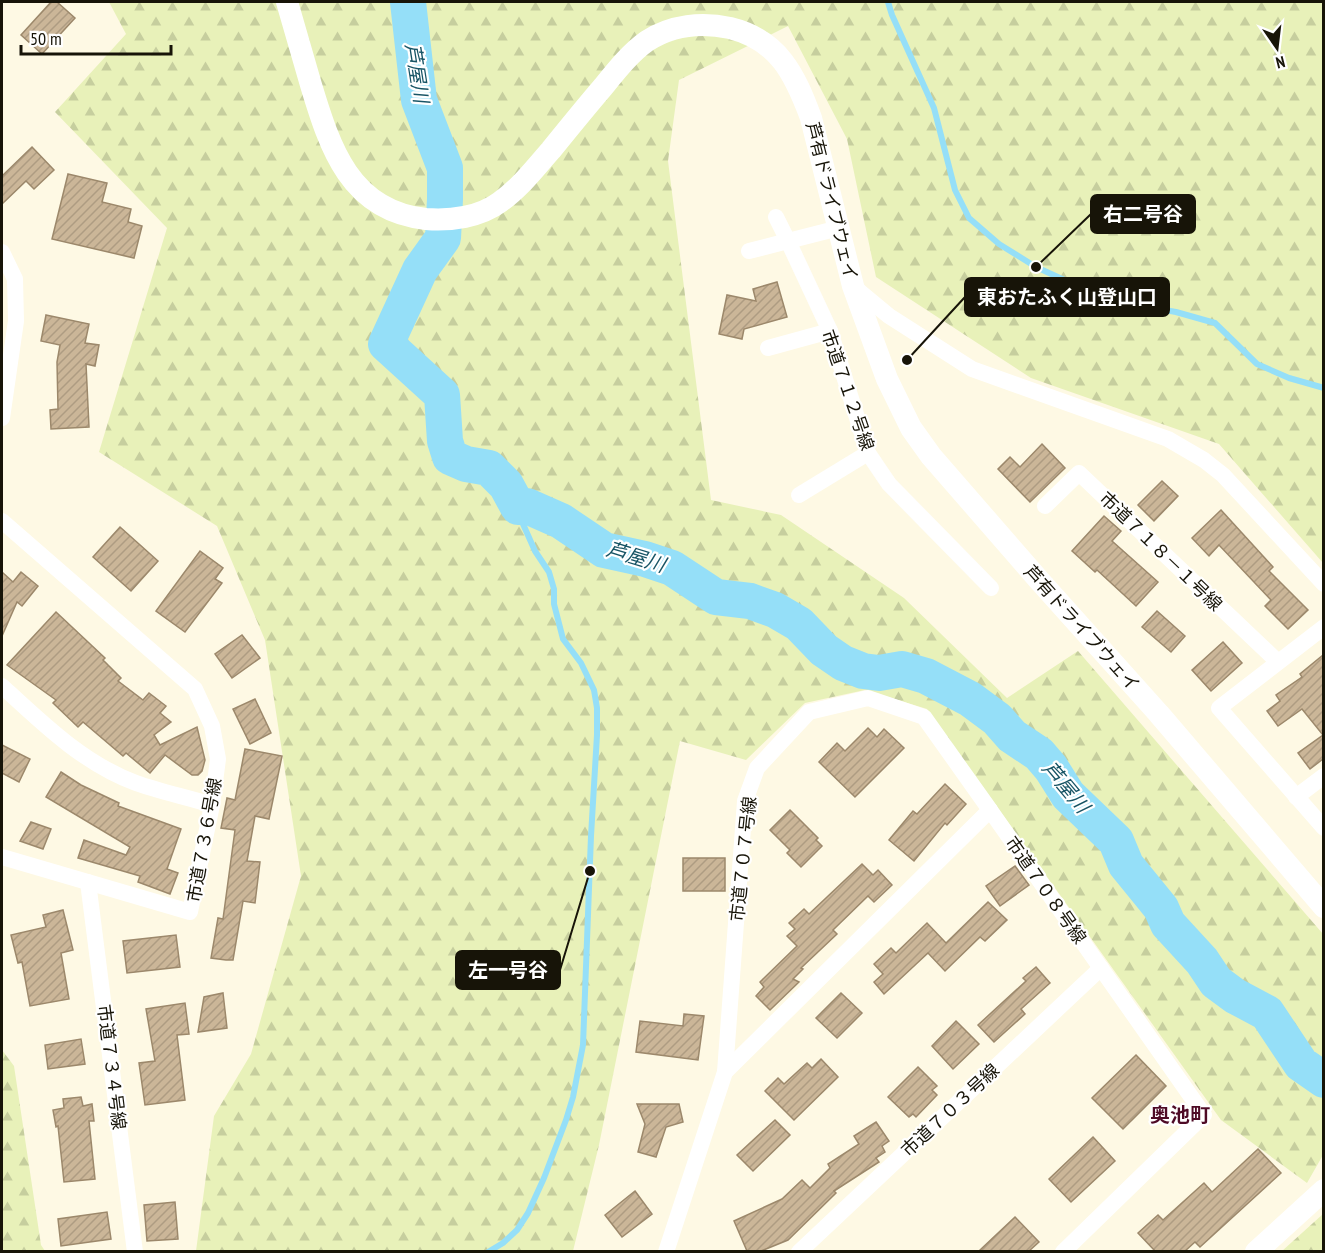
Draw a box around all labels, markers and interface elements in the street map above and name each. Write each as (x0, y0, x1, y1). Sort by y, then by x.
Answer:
scale bar (21, 18, 171, 56)
north arrow (1247, 18, 1307, 78)
text: 50 m (30, 27, 62, 50)
water label: 芦屋川 (399, 41, 435, 107)
text: N (1274, 52, 1287, 73)
street label: 芦有ドライブウェイ (801, 120, 863, 282)
callout: 右二号谷 (1091, 195, 1195, 233)
text: 右二号谷 (1103, 201, 1183, 227)
callout: 東おたふく山登山口 (965, 278, 1169, 316)
text: 東おたふく山登山口 (977, 284, 1157, 310)
street label: 市道７１２号線 (817, 327, 879, 453)
street label: 市道７１８－１号線 (1095, 486, 1227, 616)
water label: 芦屋川 (604, 536, 670, 579)
street label: 芦有ドライブウェイ (1019, 560, 1145, 696)
water label: 芦屋川 (1037, 756, 1097, 820)
street label: 市道７３６号線 (182, 776, 226, 904)
street label: 市道７０７号線 (725, 795, 761, 923)
street label: 市道７０８号線 (1000, 832, 1092, 948)
callout: 左一号谷 (456, 951, 560, 989)
text: 左一号谷 (468, 957, 548, 983)
street label: 市道７３４号線 (93, 1003, 131, 1131)
street label: 市道７０３号線 (896, 1059, 1004, 1161)
district label: 奥池町 (1150, 1102, 1210, 1128)

